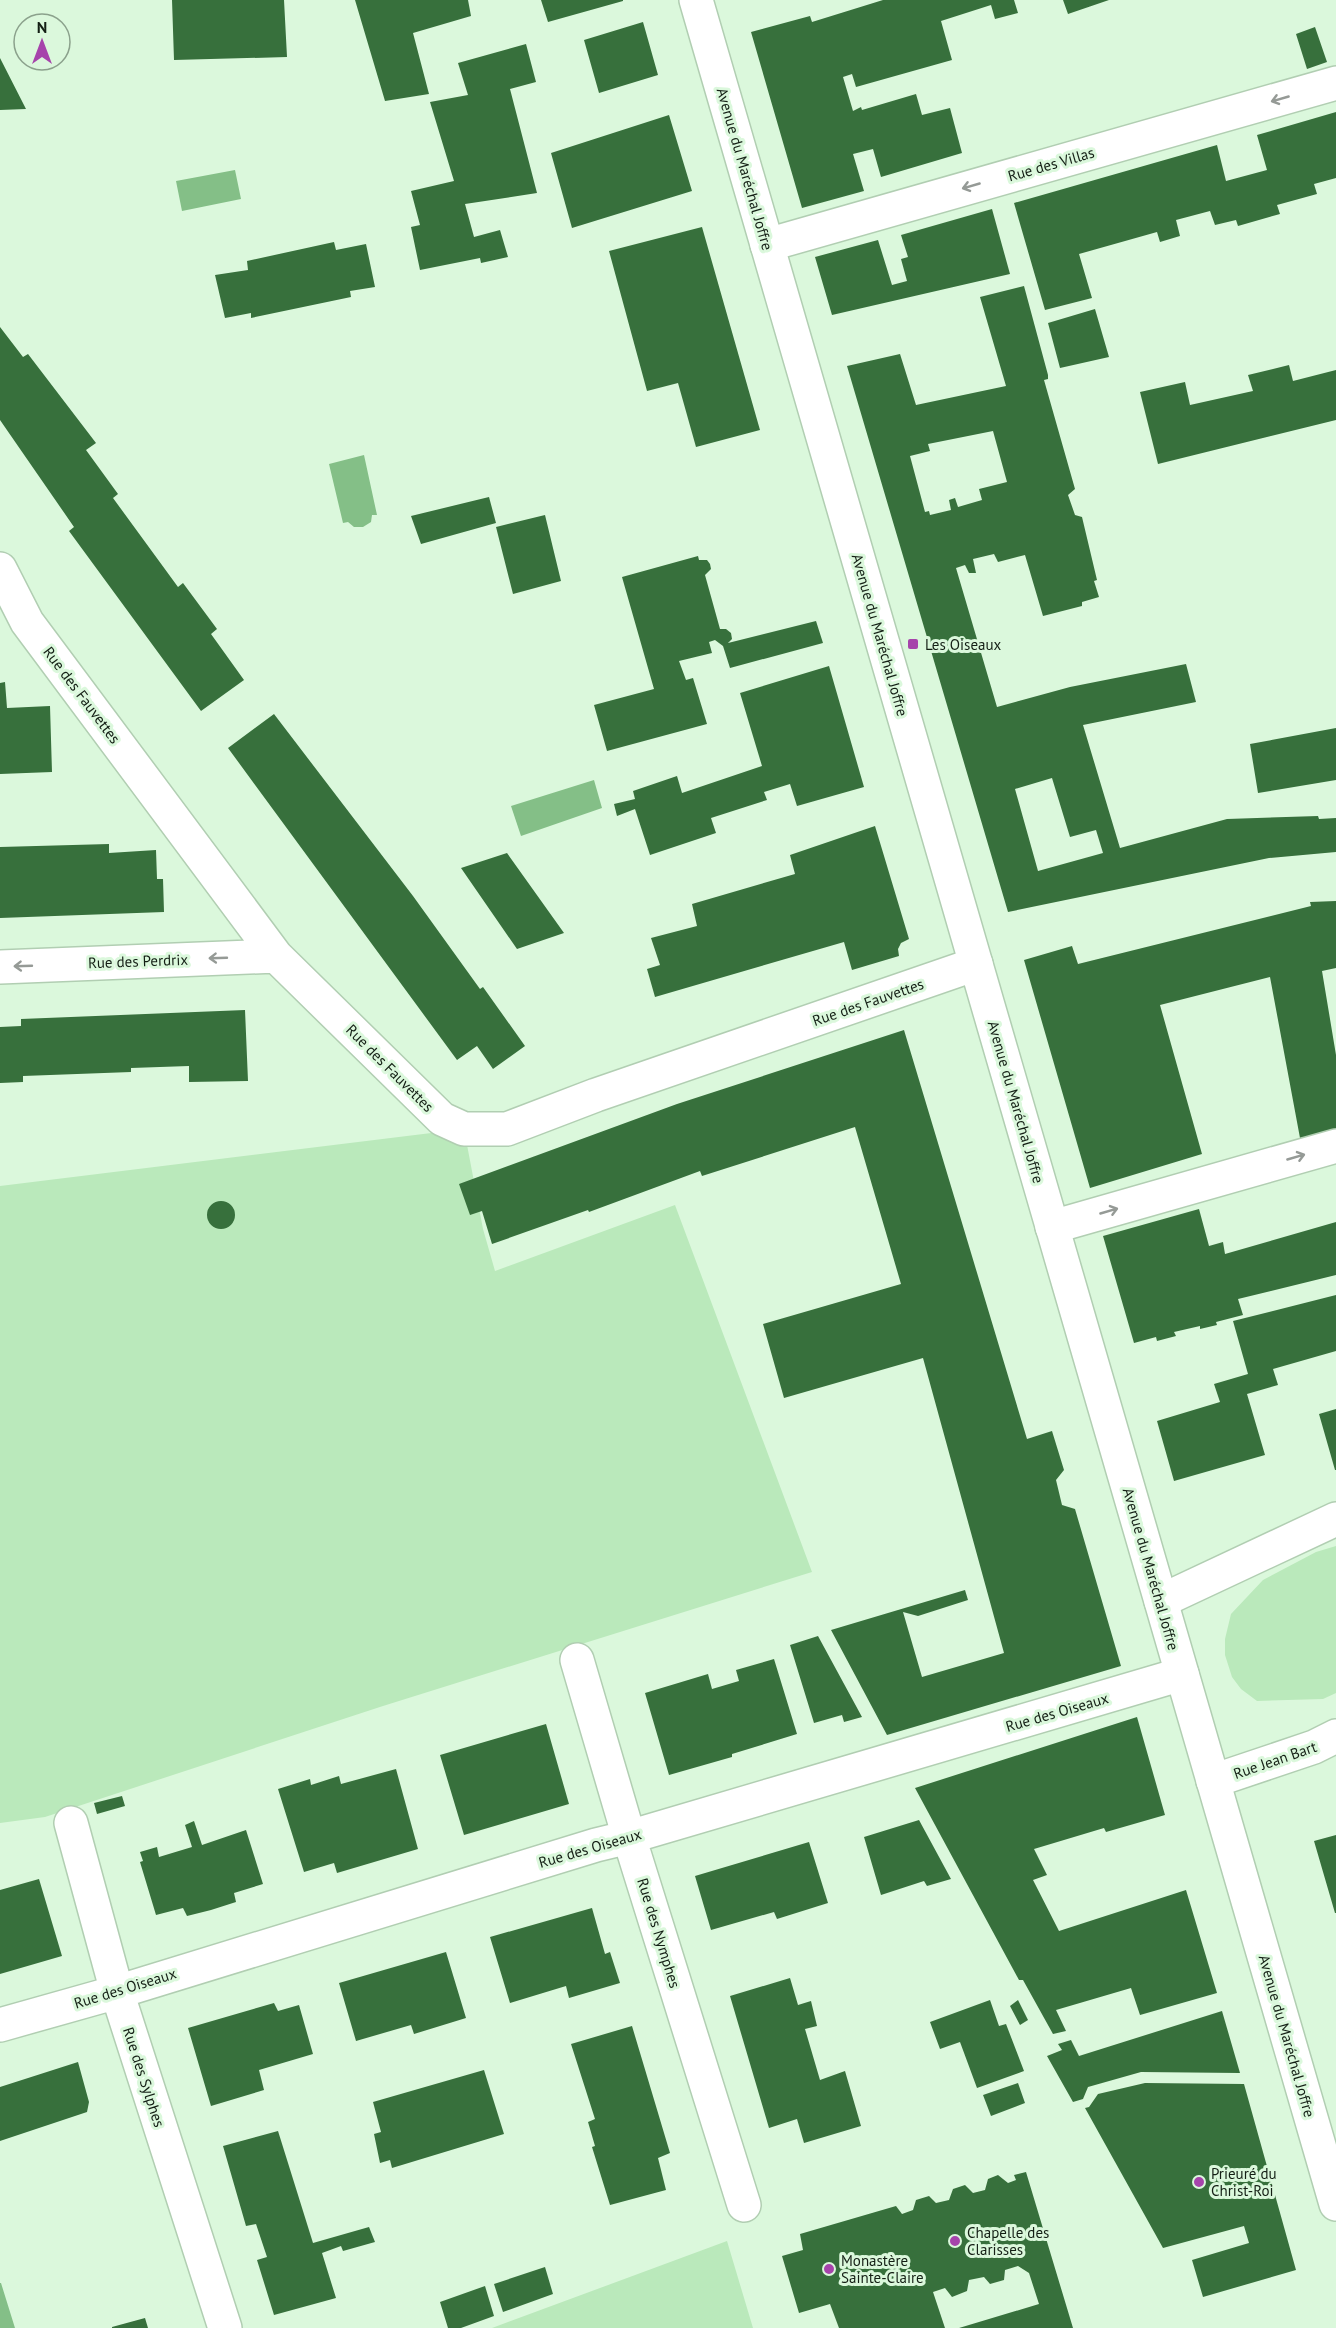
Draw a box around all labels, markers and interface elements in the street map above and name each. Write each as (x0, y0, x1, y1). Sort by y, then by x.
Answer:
north arrow (12, 12, 72, 72)
text: N (37, 17, 47, 37)
street label: Avenue du Maréchal Joffre (713, 86, 777, 252)
one-way arrow (1271, 94, 1290, 105)
street label: Rue des Villas (1006, 143, 1096, 185)
one-way arrow (962, 181, 981, 193)
street label: Avenue du Maréchal Joffre (848, 552, 912, 718)
place label: Les Oiseaux (925, 635, 1002, 654)
marker: Les Oiseaux (906, 637, 920, 651)
street label: Rue des Fauvettes (39, 643, 125, 747)
street label: Rue des Perdrix (88, 950, 189, 972)
one-way arrow (208, 953, 228, 964)
one-way arrow (13, 960, 33, 971)
street label: Rue des Fauvettes (810, 974, 926, 1030)
street label: Avenue du Maréchal Joffre (984, 1019, 1048, 1185)
street label: Rue des Fauvettes (342, 1020, 438, 1116)
one-way arrow (1286, 1151, 1305, 1162)
one-way arrow (1099, 1205, 1118, 1216)
street label: Avenue du Maréchal Joffre (1119, 1486, 1183, 1652)
street label: Rue des Oiseaux (1003, 1688, 1111, 1736)
street label: Rue Jean Bart (1231, 1737, 1319, 1783)
street label: Rue des Oiseaux (536, 1824, 644, 1872)
street label: Rue des Nymphes (633, 1876, 685, 1990)
street label: Avenue du Maréchal Joffre (1255, 1953, 1319, 2119)
street label: Rue des Oiseaux (72, 1963, 179, 2013)
street label: Rue des Sylphes (119, 2025, 169, 2129)
place label: Prieuré du Christ-Roi (1211, 2164, 1277, 2200)
marker: Prieuré du Christ-Roi (1192, 2175, 1206, 2189)
place label: Chapelle des Clarisses (967, 2223, 1049, 2259)
marker: Chapelle des Clarisses (948, 2234, 962, 2248)
place label: Monastère Sainte-Claire (841, 2251, 924, 2287)
marker: Monastère Sainte-Claire (822, 2262, 836, 2276)

